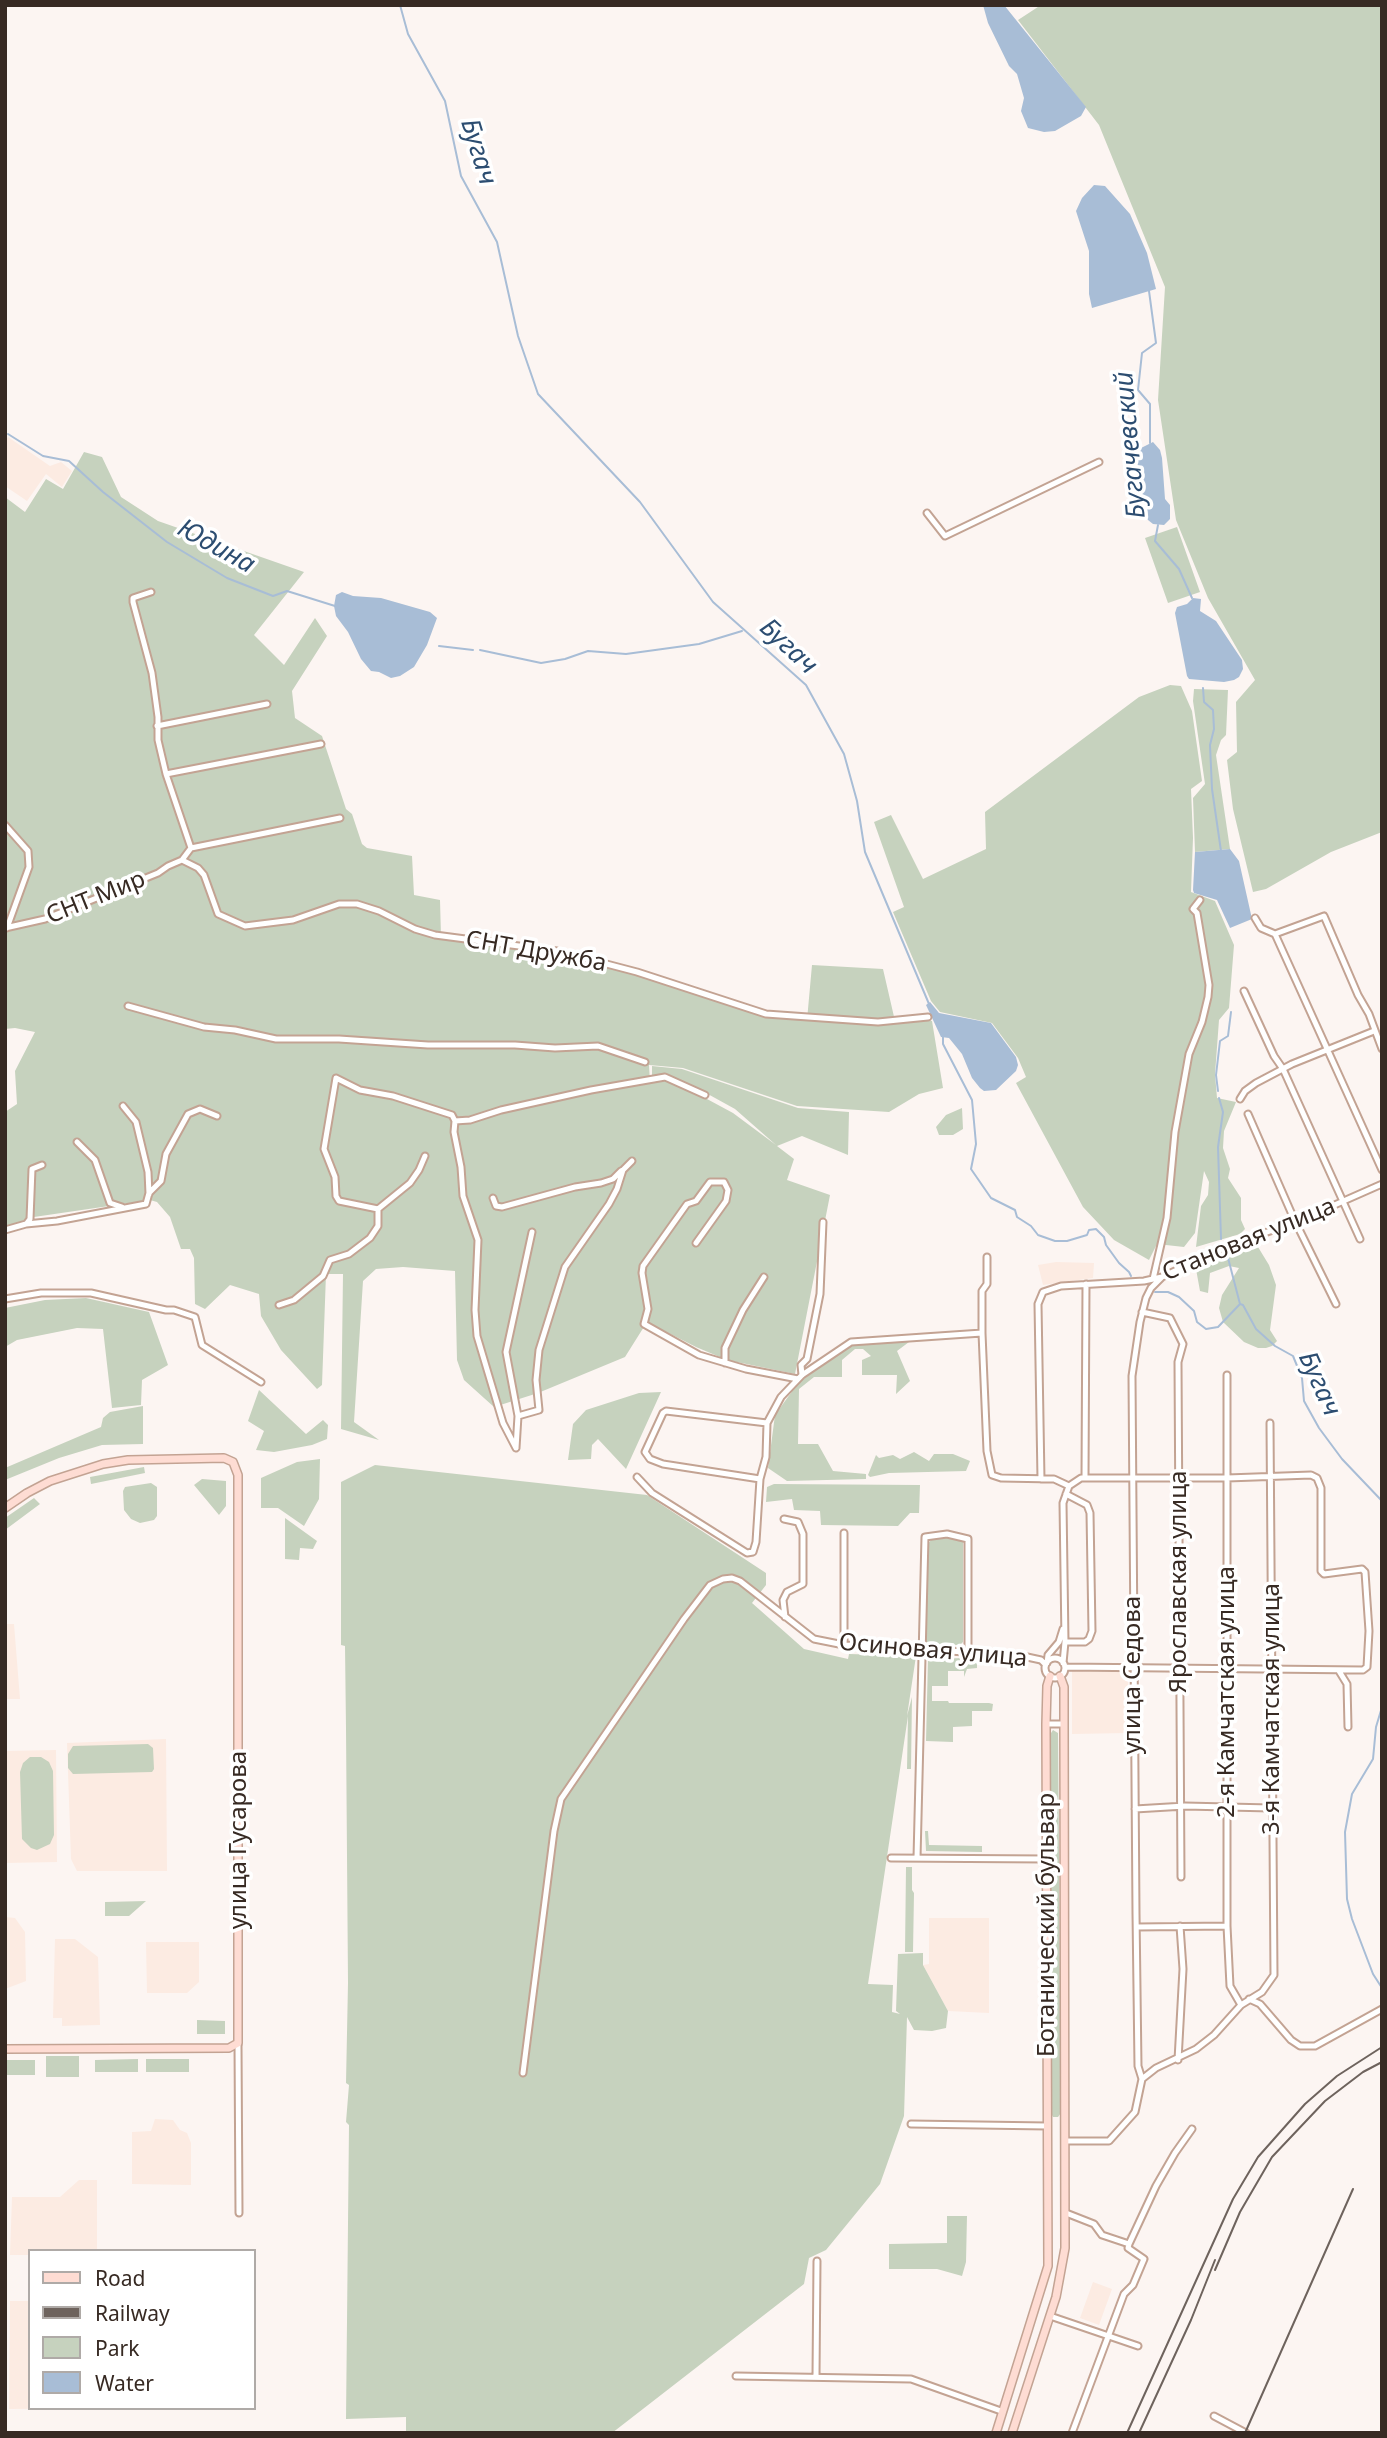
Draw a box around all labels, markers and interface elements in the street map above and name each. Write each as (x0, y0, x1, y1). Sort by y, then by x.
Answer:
water label: Бугач (453, 115, 503, 189)
water label: Бугачевский (1109, 370, 1153, 520)
water label: Юдина (172, 513, 260, 581)
water label: Бугач (753, 613, 823, 681)
street label: СНТ Мир (42, 865, 150, 931)
street label: СНТ Дружба (463, 925, 609, 979)
street label: Становая улица (1158, 1192, 1340, 1288)
water label: Бугач (1291, 1347, 1347, 1421)
street label: Ярославская улица (1165, 1471, 1193, 1693)
street label: 2-я Камчатская улица (1213, 1566, 1241, 1818)
street label: 3-я Камчатская улица (1258, 1583, 1286, 1835)
street label: улица Седова (1119, 1596, 1147, 1754)
street label: Осиновая улица (838, 1628, 1028, 1674)
street label: улица Гусарова (225, 1751, 253, 1929)
street label: Ботанический бульвар (1033, 1793, 1061, 2057)
legend (28, 2249, 256, 2410)
text: Road (95, 2264, 145, 2292)
text: Railway (95, 2299, 170, 2327)
text: Park (95, 2334, 139, 2362)
text: Water (95, 2369, 154, 2397)

